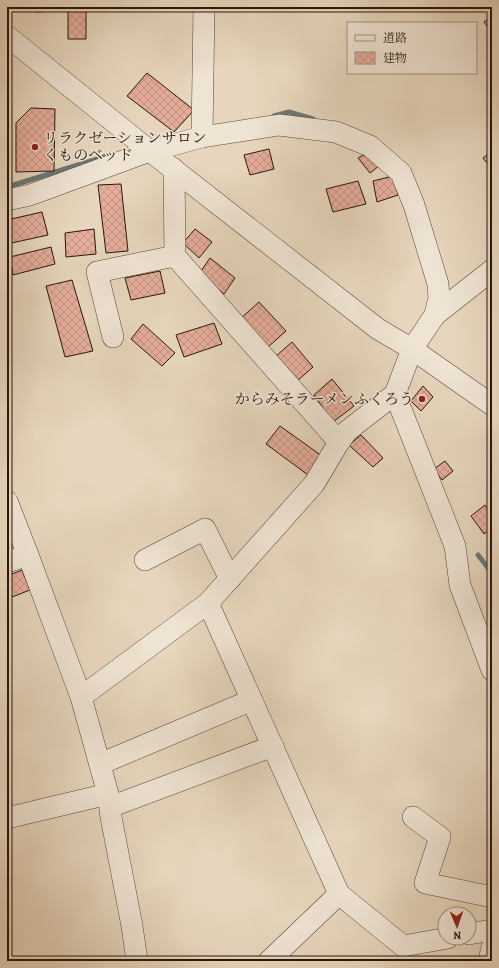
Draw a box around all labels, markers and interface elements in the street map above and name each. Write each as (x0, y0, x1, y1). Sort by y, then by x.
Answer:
legend (347, 22, 477, 74)
text: 道路 (383, 30, 407, 46)
text: 建物 (383, 50, 407, 66)
place label: リラクゼーションサロン くものベッド (43, 128, 207, 165)
marker: リラクゼーションサロン くものベッド (30, 142, 40, 152)
place label: からみそラーメンふくろう (235, 389, 414, 409)
marker: からみそラーメンふくろう (417, 394, 427, 404)
north arrow (437, 906, 477, 946)
text: N (453, 928, 462, 943)

